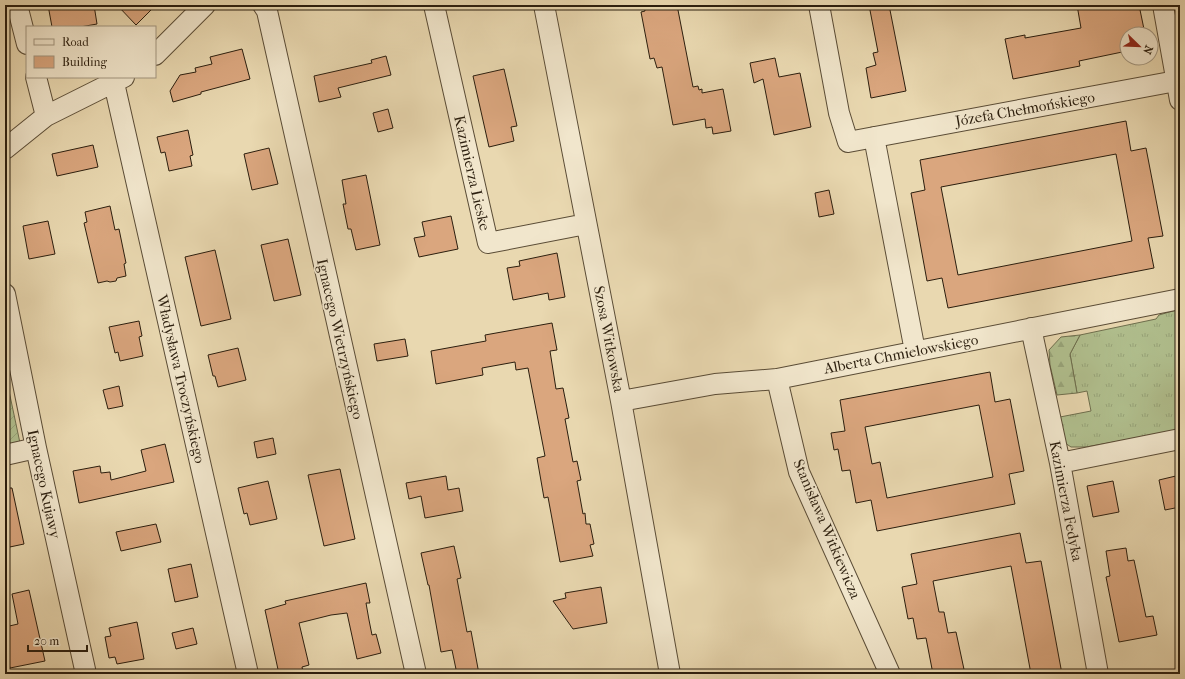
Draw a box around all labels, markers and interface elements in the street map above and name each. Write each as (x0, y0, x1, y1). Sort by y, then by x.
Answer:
legend (26, 26, 156, 78)
north arrow (1119, 26, 1159, 66)
text: Road (62, 35, 89, 49)
text: N (1140, 43, 1155, 57)
text: Building (62, 55, 107, 69)
street label: Józefa Chełmońskiego (953, 88, 1096, 130)
street label: Kazimierza Lieske (450, 114, 494, 233)
street label: Ignacego Wietrzyńskiego (313, 257, 367, 421)
street label: Szosa Witkowska (590, 284, 628, 395)
street label: Władysława Troczyńskiego (153, 292, 209, 465)
street label: Alberta Chmielowskiego (821, 330, 980, 378)
street label: Ignacego Kujawy (24, 428, 65, 541)
street label: Kazimierza Fedyka (1045, 439, 1087, 564)
street label: Stanisława Witkiewicza (789, 456, 865, 603)
scale bar (28, 627, 87, 653)
text: 20 m (34, 634, 59, 648)

